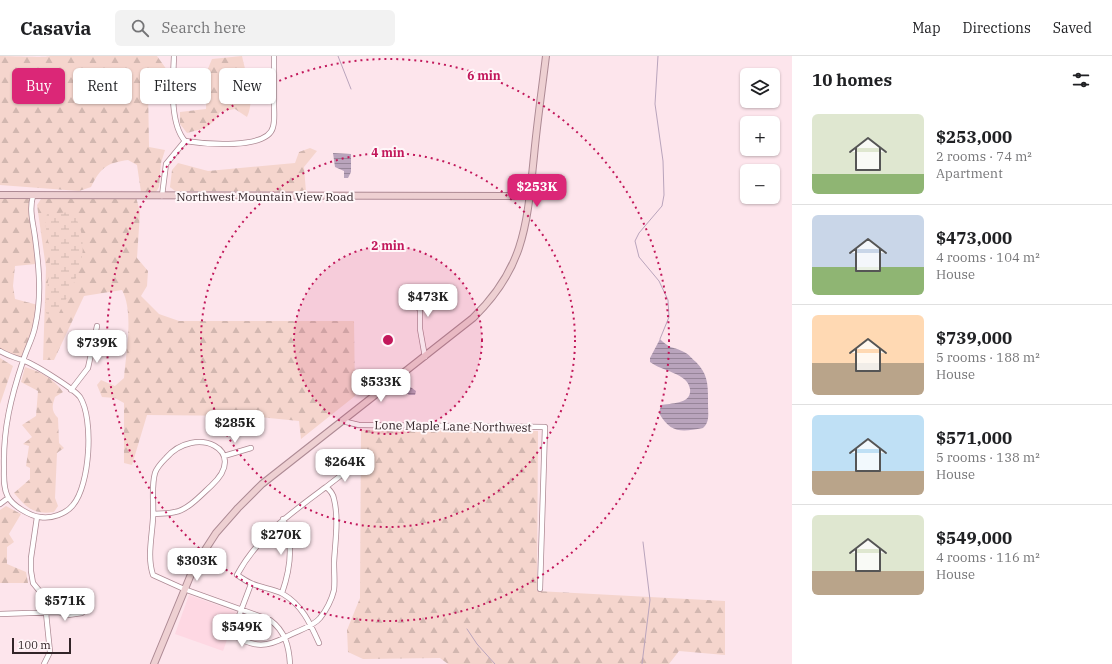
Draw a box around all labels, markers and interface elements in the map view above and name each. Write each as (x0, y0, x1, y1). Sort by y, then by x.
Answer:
search box (115, 10, 395, 46)
text: Casavia (20, 16, 91, 40)
icon: search (129, 17, 151, 39)
text: Search here (161, 18, 246, 37)
text: Map (912, 19, 941, 37)
text: Directions (963, 19, 1031, 37)
text: Saved (1053, 19, 1092, 37)
chip: Buy (12, 68, 65, 104)
chip: Rent (73, 68, 132, 104)
chip: Filters (140, 68, 211, 104)
chip: New (219, 68, 276, 104)
text: 6 min (467, 68, 501, 83)
map controls (740, 68, 780, 204)
button: layers (740, 68, 780, 108)
text: 10 homes (812, 69, 892, 91)
icon: filters (1070, 69, 1092, 91)
button: + (740, 116, 780, 156)
text: $253,000 (936, 126, 1012, 148)
icon: home (844, 130, 892, 178)
text: 4 min (371, 145, 405, 160)
text: 2 rooms · 74 m² (936, 148, 1032, 165)
button: − (740, 164, 780, 204)
text: Apartment (936, 165, 1003, 182)
pin: $253K (509, 174, 565, 208)
text: $253K (516, 178, 558, 195)
street label: Northwest Mountain View Road (176, 189, 354, 204)
text: $473,000 (936, 227, 1012, 249)
icon: home (844, 231, 892, 279)
text: 2 min (371, 238, 405, 253)
text: 4 rooms · 104 m² (936, 249, 1040, 266)
text: House (936, 266, 975, 283)
pin: $473K (400, 284, 456, 318)
text: $473K (407, 288, 449, 305)
text: $739,000 (936, 327, 1012, 349)
pin: $739K (69, 330, 125, 364)
icon: home (844, 331, 892, 379)
centre of rings (381, 333, 395, 347)
text: $739K (76, 334, 118, 351)
text: 5 rooms · 188 m² (936, 349, 1040, 366)
text: House (936, 366, 975, 383)
pin: $533K (353, 369, 409, 403)
text: $533K (360, 373, 402, 390)
pin: $285K (207, 410, 263, 444)
text: $285K (214, 414, 256, 431)
street label: Lone Maple Lane Northwest (374, 417, 532, 435)
text: $571,000 (936, 427, 1012, 449)
icon: home (844, 431, 892, 479)
pin: $264K (317, 449, 373, 483)
text: 5 rooms · 138 m² (936, 449, 1040, 466)
text: $264K (324, 453, 366, 470)
text: House (936, 466, 975, 483)
pin: $270K (253, 522, 309, 556)
text: $270K (260, 526, 302, 543)
text: $549,000 (936, 527, 1012, 549)
icon: home (844, 531, 892, 579)
pin: $303K (169, 548, 225, 582)
text: 4 rooms · 116 m² (936, 549, 1040, 566)
text: $303K (176, 552, 218, 569)
text: House (936, 566, 975, 583)
pin: $571K (37, 588, 93, 622)
text: $571K (44, 592, 86, 609)
pin: $549K (214, 614, 270, 648)
text: $549K (221, 618, 263, 635)
scale bar (12, 636, 71, 655)
text: 100 m (18, 638, 51, 652)

